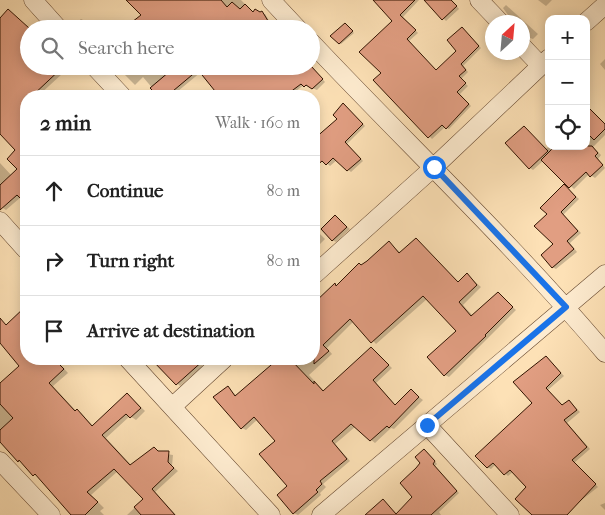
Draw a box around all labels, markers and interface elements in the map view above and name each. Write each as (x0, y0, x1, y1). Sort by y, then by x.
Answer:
north arrow (485, 15, 530, 60)
map controls (545, 15, 590, 150)
button: + (545, 15, 590, 60)
search box (20, 20, 320, 75)
icon: search (38, 34, 66, 62)
text: Search here (78, 37, 174, 59)
button: − (545, 60, 590, 105)
button: locate (545, 105, 590, 150)
text: 2 min (40, 111, 91, 135)
text: Walk · 160 m (215, 113, 300, 132)
route start (423, 156, 446, 179)
icon: ahead (40, 177, 68, 205)
text: Continue (87, 180, 163, 202)
text: 80 m (266, 181, 300, 200)
icon: right (40, 247, 68, 275)
text: Turn right (87, 250, 174, 272)
text: 80 m (266, 251, 300, 270)
icon: arrive (40, 317, 68, 345)
text: Arrive at destination (87, 320, 255, 342)
route end (416, 414, 439, 437)

